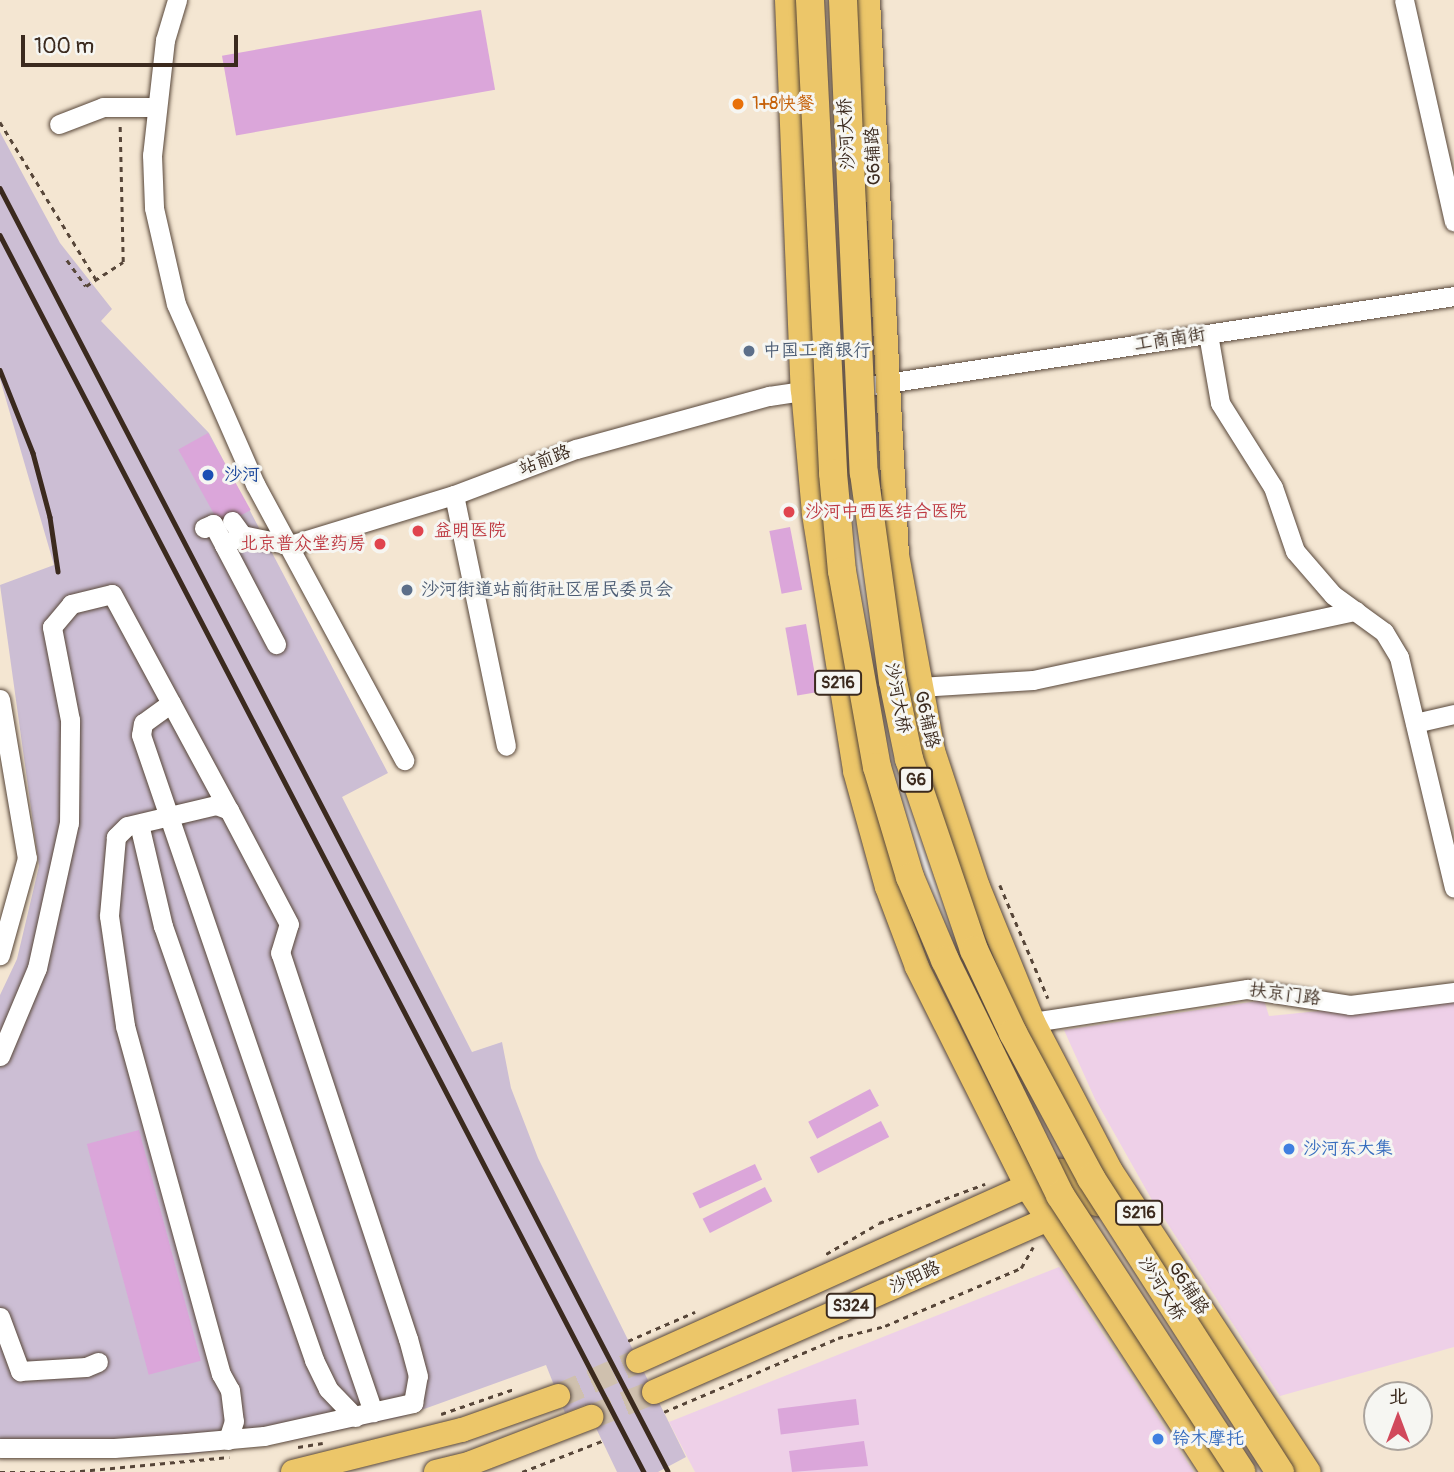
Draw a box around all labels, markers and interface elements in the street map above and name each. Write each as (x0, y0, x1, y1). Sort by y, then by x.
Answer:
scale bar (24, 21, 242, 65)
text: 100 m (34, 33, 94, 60)
place label: 1+8快餐 (752, 93, 814, 115)
marker: 1+8快餐 (730, 96, 746, 112)
street label: 沙河大桥 (834, 97, 860, 171)
street label: G6辅路 (862, 126, 886, 186)
street label: 工商南街 (1133, 324, 1207, 356)
place label: 中国工商银行 (763, 340, 871, 362)
marker: 中国工商银行 (741, 343, 757, 359)
street label: 站前路 (516, 441, 574, 481)
place label: 沙河 (224, 464, 260, 486)
marker: 沙河 (198, 465, 218, 485)
place label: 沙河中西医结合医院 (805, 501, 967, 523)
marker: 沙河中西医结合医院 (779, 502, 799, 522)
place label: 益明医院 (434, 520, 506, 542)
marker: 益明医院 (408, 521, 428, 541)
place label: 北京普众堂药房 (240, 533, 366, 555)
marker: 北京普众堂药房 (372, 536, 388, 552)
place label: 沙河街道站前街社区居民委员会 (421, 579, 673, 601)
marker: 沙河街道站前街社区居民委员会 (399, 582, 415, 598)
street label: 沙河大桥 (880, 661, 914, 735)
road number: S216 (814, 670, 862, 696)
street label: G6辅路 (909, 689, 943, 751)
road number: G6 (898, 768, 934, 792)
street label: 扶京门路 (1248, 980, 1322, 1010)
place label: 沙河东大集 (1303, 1138, 1393, 1160)
marker: 沙河东大集 (1281, 1141, 1297, 1157)
road number: S216 (1114, 1200, 1164, 1226)
street label: 沙河大桥 (1133, 1253, 1189, 1325)
street label: 沙阳路 (886, 1257, 944, 1299)
street label: G6辅路 (1163, 1259, 1213, 1319)
road number: S324 (825, 1294, 877, 1318)
north arrow (1363, 1381, 1433, 1451)
text: 北 (1388, 1385, 1408, 1409)
place label: 铃木摩托 (1172, 1428, 1244, 1450)
marker: 铃木摩托 (1150, 1431, 1166, 1447)

